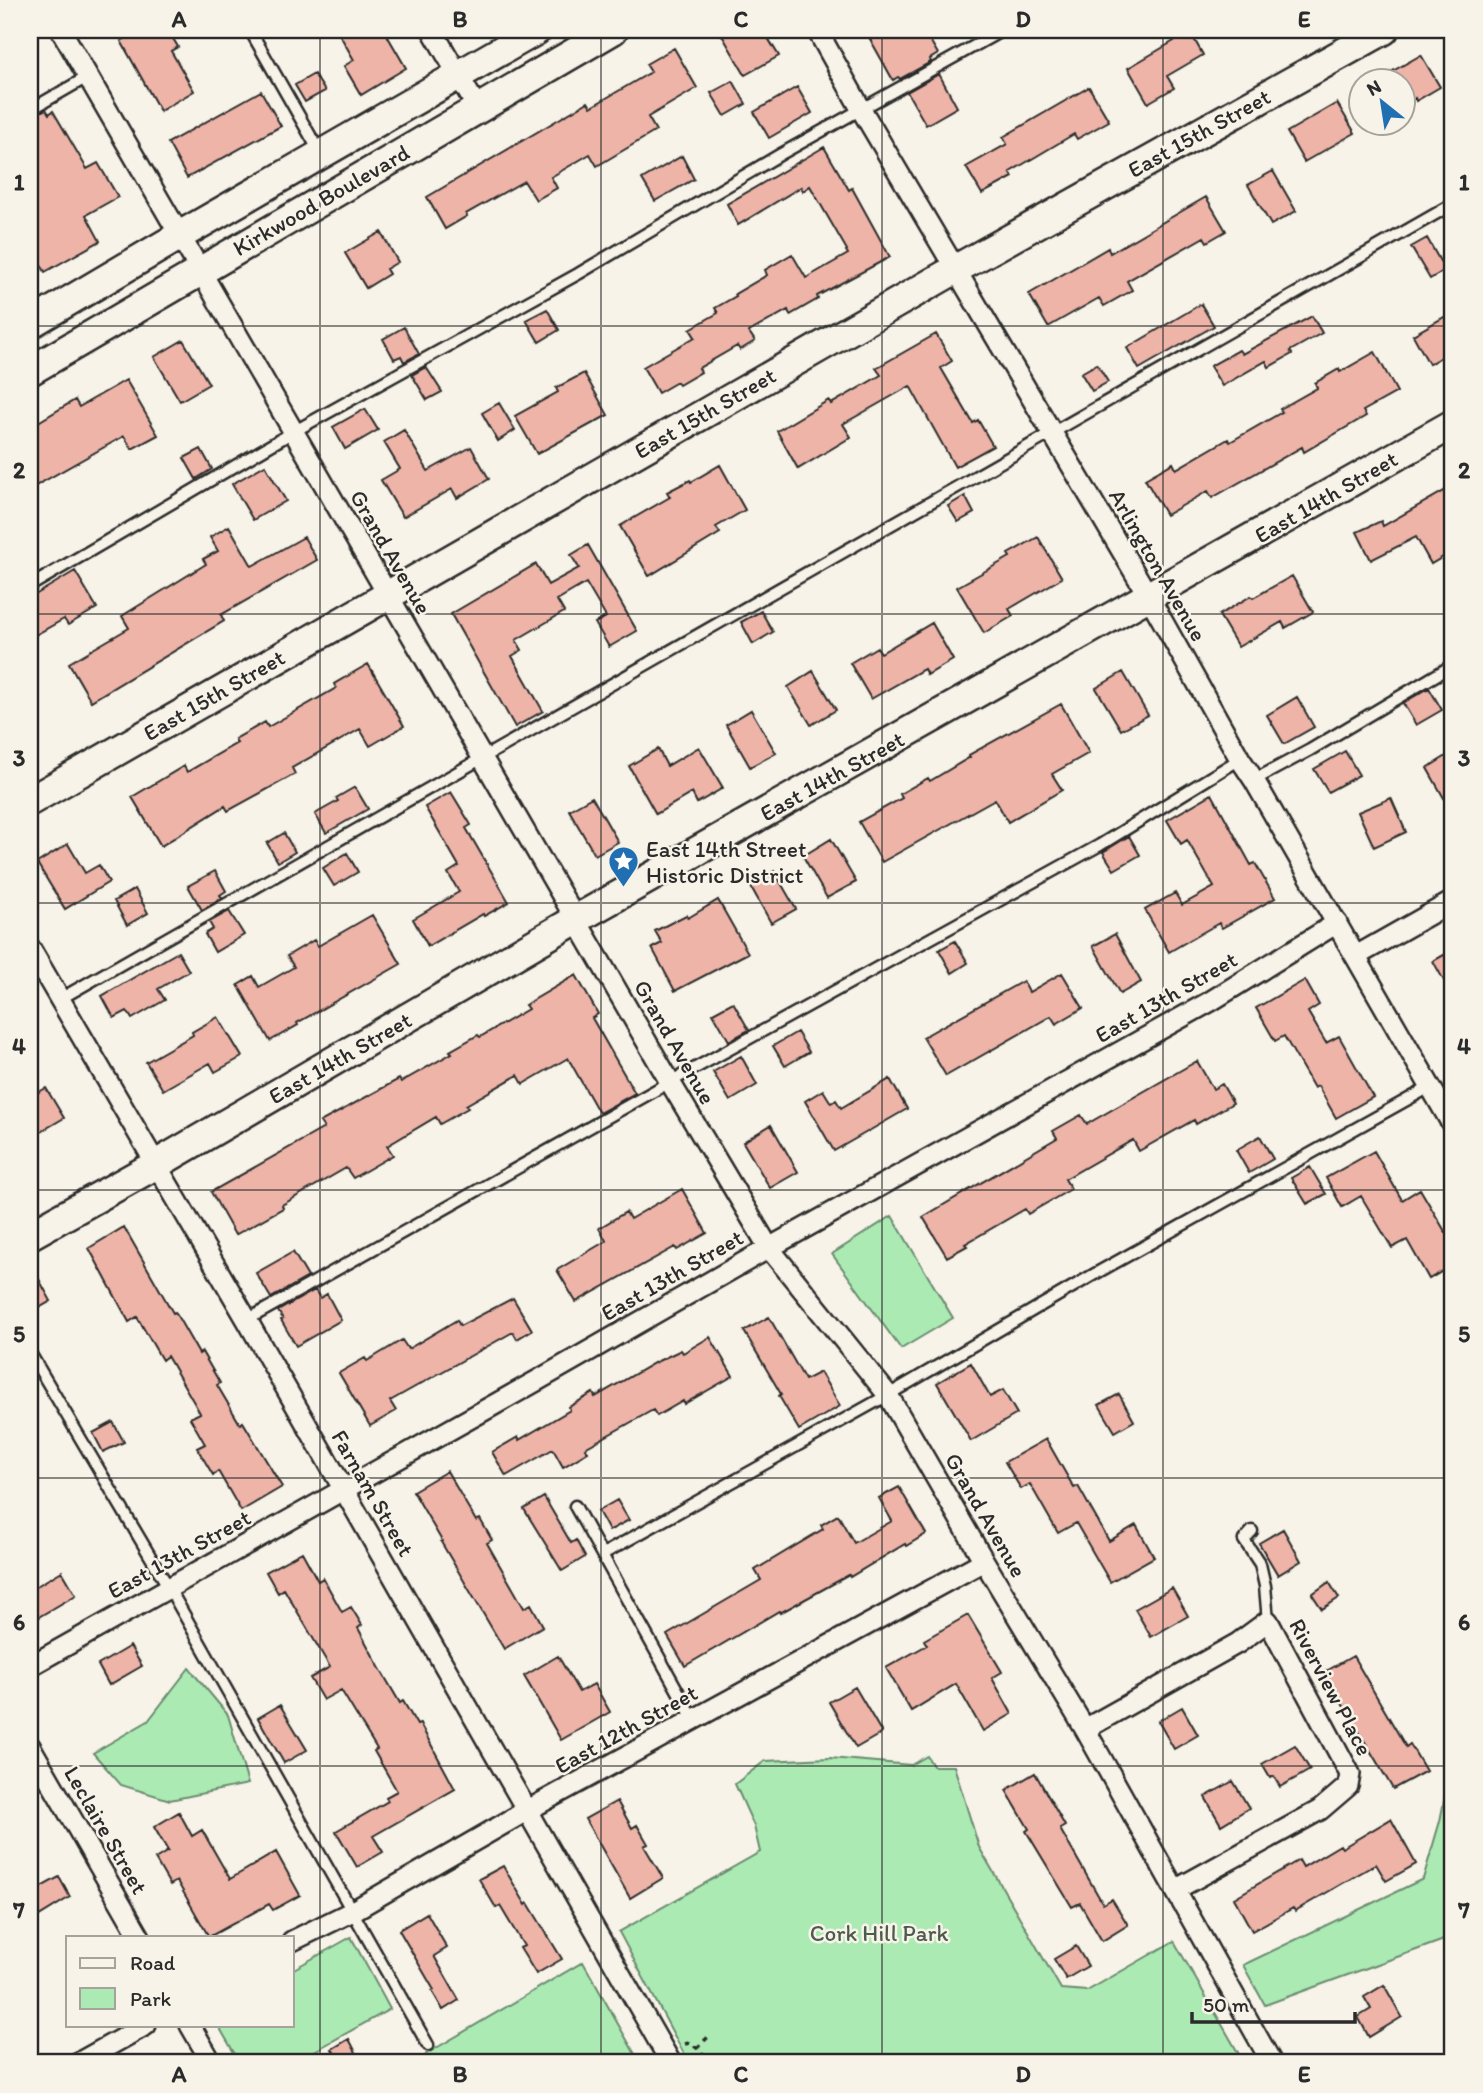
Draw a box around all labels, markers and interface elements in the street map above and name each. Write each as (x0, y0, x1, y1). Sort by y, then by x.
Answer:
text: A (171, 5, 187, 33)
text: B (453, 5, 468, 33)
text: C (734, 5, 749, 33)
text: D (1015, 5, 1031, 33)
text: E (1298, 5, 1311, 33)
north arrow (1346, 66, 1416, 136)
text: N (1362, 75, 1385, 101)
street label: East 15th Street (1123, 82, 1275, 184)
street label: Kirkwood Boulevard (228, 138, 414, 262)
text: 1 (14, 168, 25, 196)
text: 1 (1459, 168, 1470, 196)
street label: East 15th Street (629, 361, 781, 465)
street label: East 14th Street (1249, 445, 1403, 549)
text: 2 (13, 456, 26, 484)
text: 2 (1458, 456, 1471, 484)
street label: Arlington Avenue (1103, 484, 1213, 646)
street label: Grand Avenue (344, 485, 438, 619)
street label: East 15th Street (138, 643, 290, 747)
street label: East 14th Street (755, 725, 909, 827)
text: 3 (13, 744, 26, 772)
text: 3 (1458, 744, 1471, 772)
place label: East 14th Street Historic District (646, 835, 807, 889)
place icon: East 14th Street Historic District (606, 845, 640, 889)
street label: East 13th Street (1090, 945, 1242, 1049)
street label: Grand Avenue (628, 975, 722, 1109)
street label: East 14th Street (263, 1006, 417, 1110)
text: 4 (12, 1032, 26, 1060)
text: 4 (1457, 1032, 1471, 1060)
street label: East 13th Street (596, 1223, 748, 1327)
text: 5 (13, 1320, 25, 1348)
text: 5 (1458, 1320, 1470, 1348)
street label: Farnam Street (326, 1425, 421, 1561)
street label: Grand Avenue (939, 1448, 1033, 1582)
street label: East 13th Street (103, 1503, 255, 1605)
text: 6 (13, 1608, 25, 1636)
text: 6 (1458, 1608, 1470, 1636)
street label: Riverview Place (1283, 1614, 1379, 1760)
street label: East 12th Street (550, 1678, 702, 1780)
street label: Leclaire Street (58, 1761, 154, 1899)
text: 7 (12, 1896, 25, 1924)
text: 7 (1457, 1896, 1470, 1924)
park label: Cork Hill Park (810, 1919, 948, 1947)
legend (66, 1936, 294, 2026)
text: Road (130, 1950, 176, 1975)
scale bar (1192, 1981, 1355, 2025)
text: Park (130, 1986, 172, 2011)
text: 50 m (1203, 1992, 1250, 2017)
text: A (171, 2060, 187, 2088)
text: B (453, 2060, 468, 2088)
text: C (734, 2060, 749, 2088)
text: D (1015, 2060, 1031, 2088)
text: E (1298, 2060, 1311, 2088)

